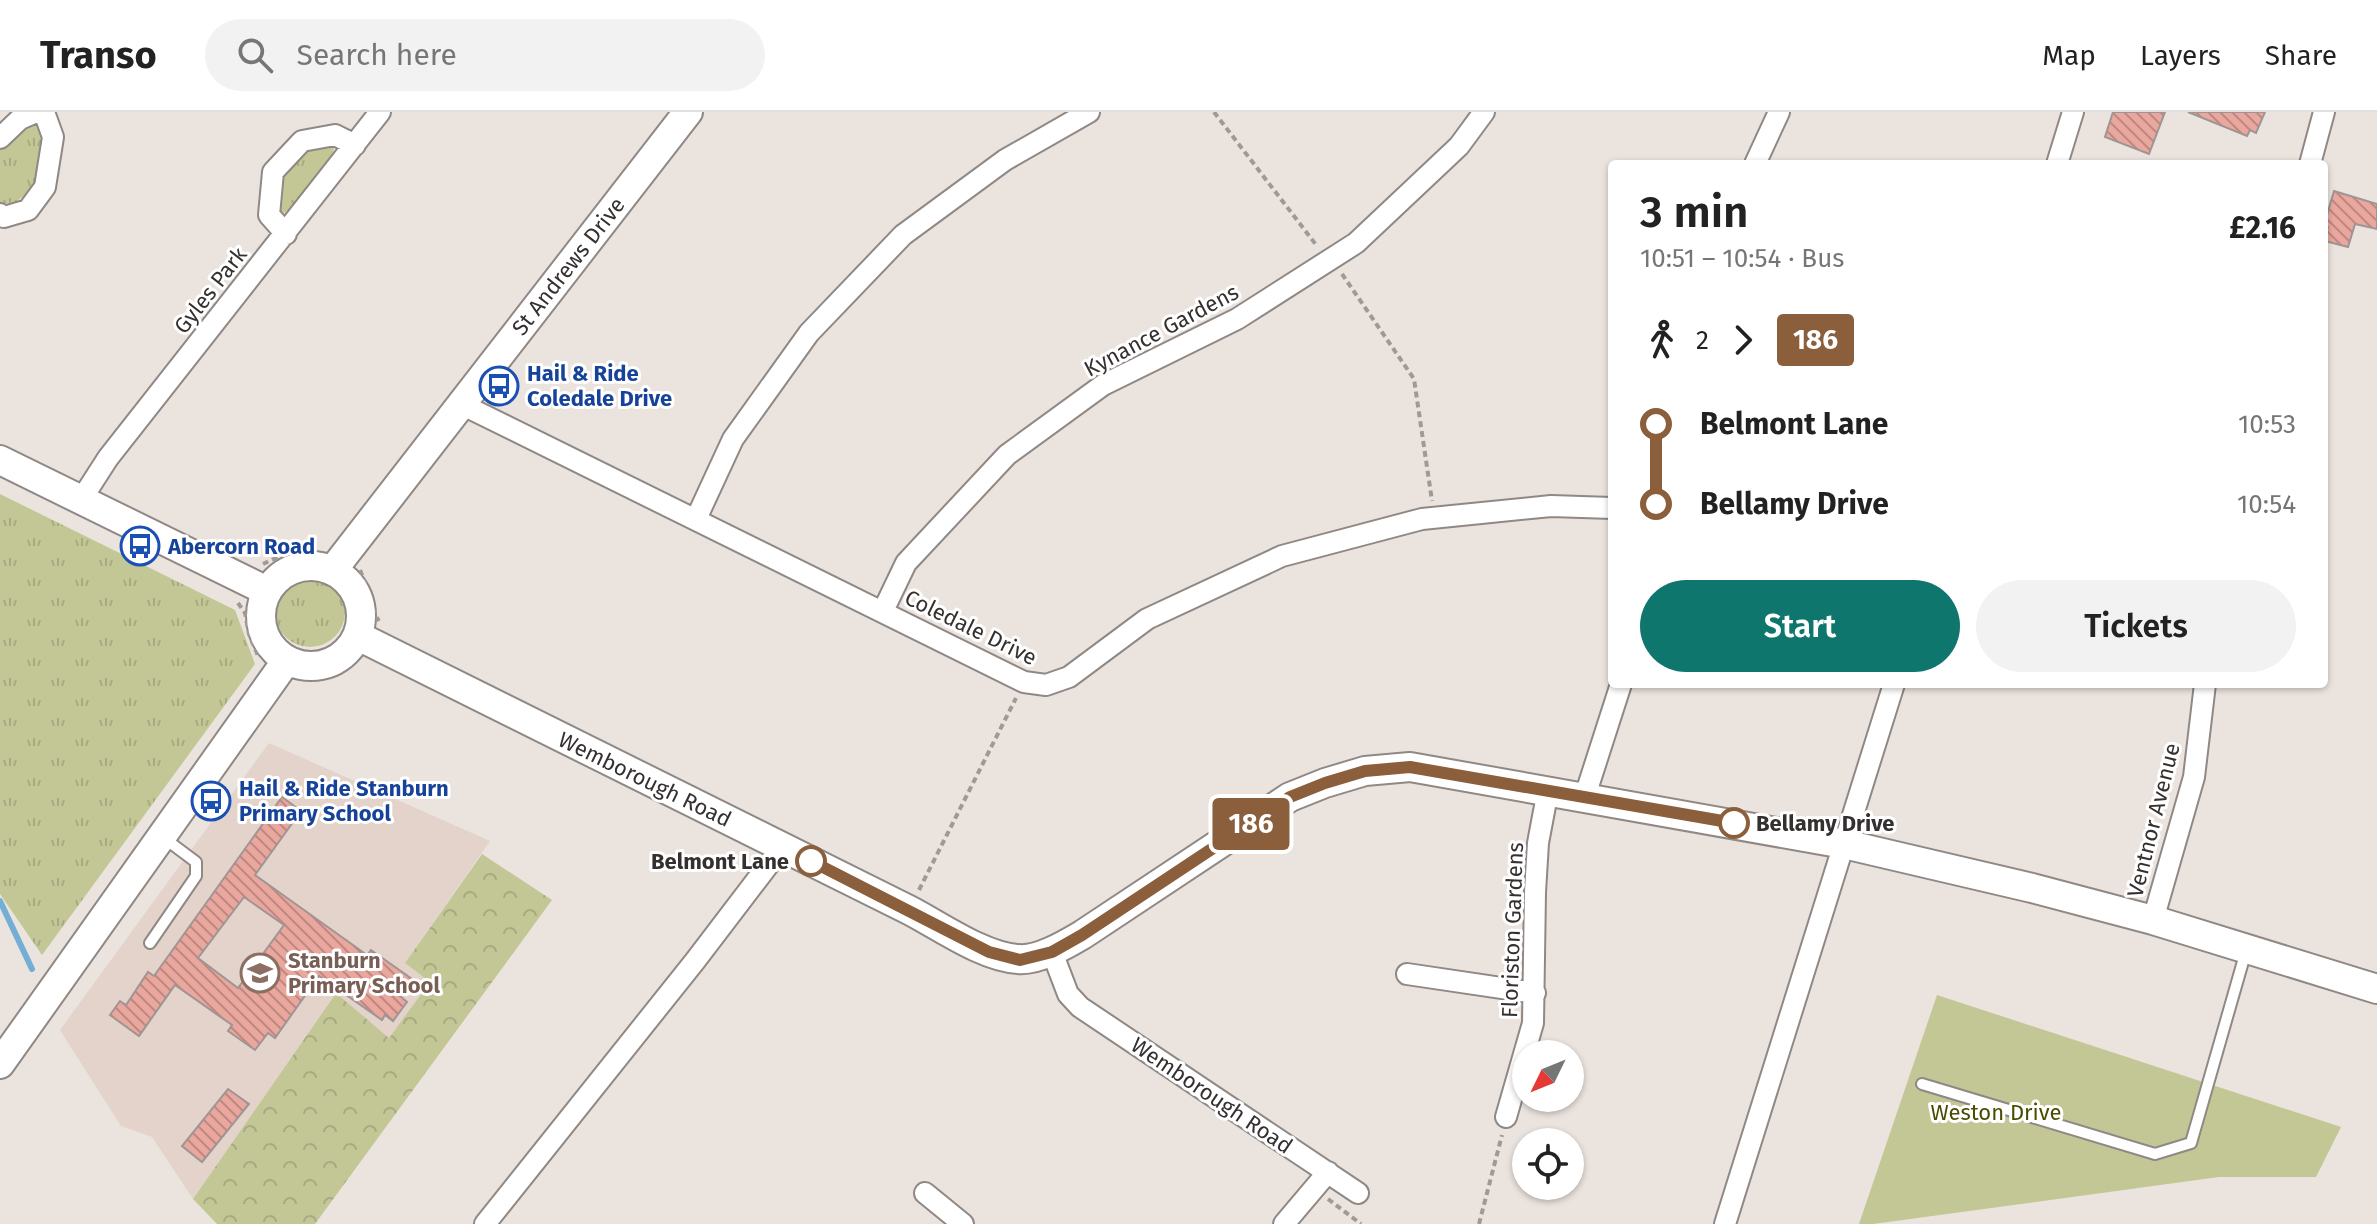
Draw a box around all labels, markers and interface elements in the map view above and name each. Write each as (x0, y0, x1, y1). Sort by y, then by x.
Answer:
search box (205, 19, 765, 91)
text: Transo (40, 32, 157, 78)
icon: search (233, 33, 277, 77)
text: Search here (297, 37, 457, 73)
text: Map (2042, 39, 2096, 72)
text: Layers (2140, 39, 2221, 72)
text: Share (2265, 39, 2337, 72)
text: 3 min (1640, 186, 1749, 239)
street label: St Andrews Drive (506, 192, 631, 341)
text: £2.16 (2229, 210, 2296, 246)
street label: Gyles Park (168, 241, 253, 339)
text: 10:51 – 10:54 · Bus (1640, 243, 1844, 274)
street label: Kynance Gardens (1079, 278, 1243, 383)
icon: walk (1640, 318, 1684, 362)
icon: forward (1721, 318, 1765, 362)
text: 186 (1793, 323, 1838, 356)
text: 2 (1696, 325, 1709, 356)
place label: Hail & Ride Coledale Drive (527, 360, 672, 412)
bus stop icon: Hail & Ride Coledale Drive (478, 365, 520, 407)
text: Belmont Lane (1700, 406, 1888, 442)
text: 10:53 (2238, 409, 2296, 440)
text: Bellamy Drive (1700, 486, 1889, 522)
text: 10:54 (2237, 489, 2296, 520)
bus stop icon: Abercorn Road (119, 525, 161, 567)
place label: Abercorn Road (167, 533, 315, 560)
button: Start (1640, 580, 1960, 672)
button: Tickets (1976, 580, 2296, 672)
street label: Coledale Drive (900, 584, 1041, 671)
street label: Wemborough Road (554, 726, 736, 833)
street label: Ventnor Avenue (2121, 740, 2186, 900)
place label: Hail & Ride Stanburn Primary School (239, 775, 449, 827)
bus stop icon: Hail & Ride Stanburn Primary School (190, 780, 232, 822)
line badge: 186 (1205, 798, 1297, 850)
text: 186 (1228, 807, 1274, 840)
marker: Bellamy Drive (1719, 808, 1749, 838)
place label: Bellamy Drive (1756, 810, 1894, 837)
street label: Floriston Gardens (1496, 842, 1529, 1018)
marker: Belmont Lane (796, 846, 826, 876)
place label: Belmont Lane (651, 848, 789, 875)
place label: Stanburn Primary School (288, 947, 440, 999)
school or university icon: Stanburn Primary School (239, 952, 281, 994)
street label: Wemborough Road (1126, 1031, 1298, 1159)
north arrow (1512, 1040, 1584, 1112)
map controls (1512, 1040, 1584, 1200)
park label: Weston Drive (1931, 1099, 2062, 1126)
button: locate (1512, 1128, 1584, 1200)

